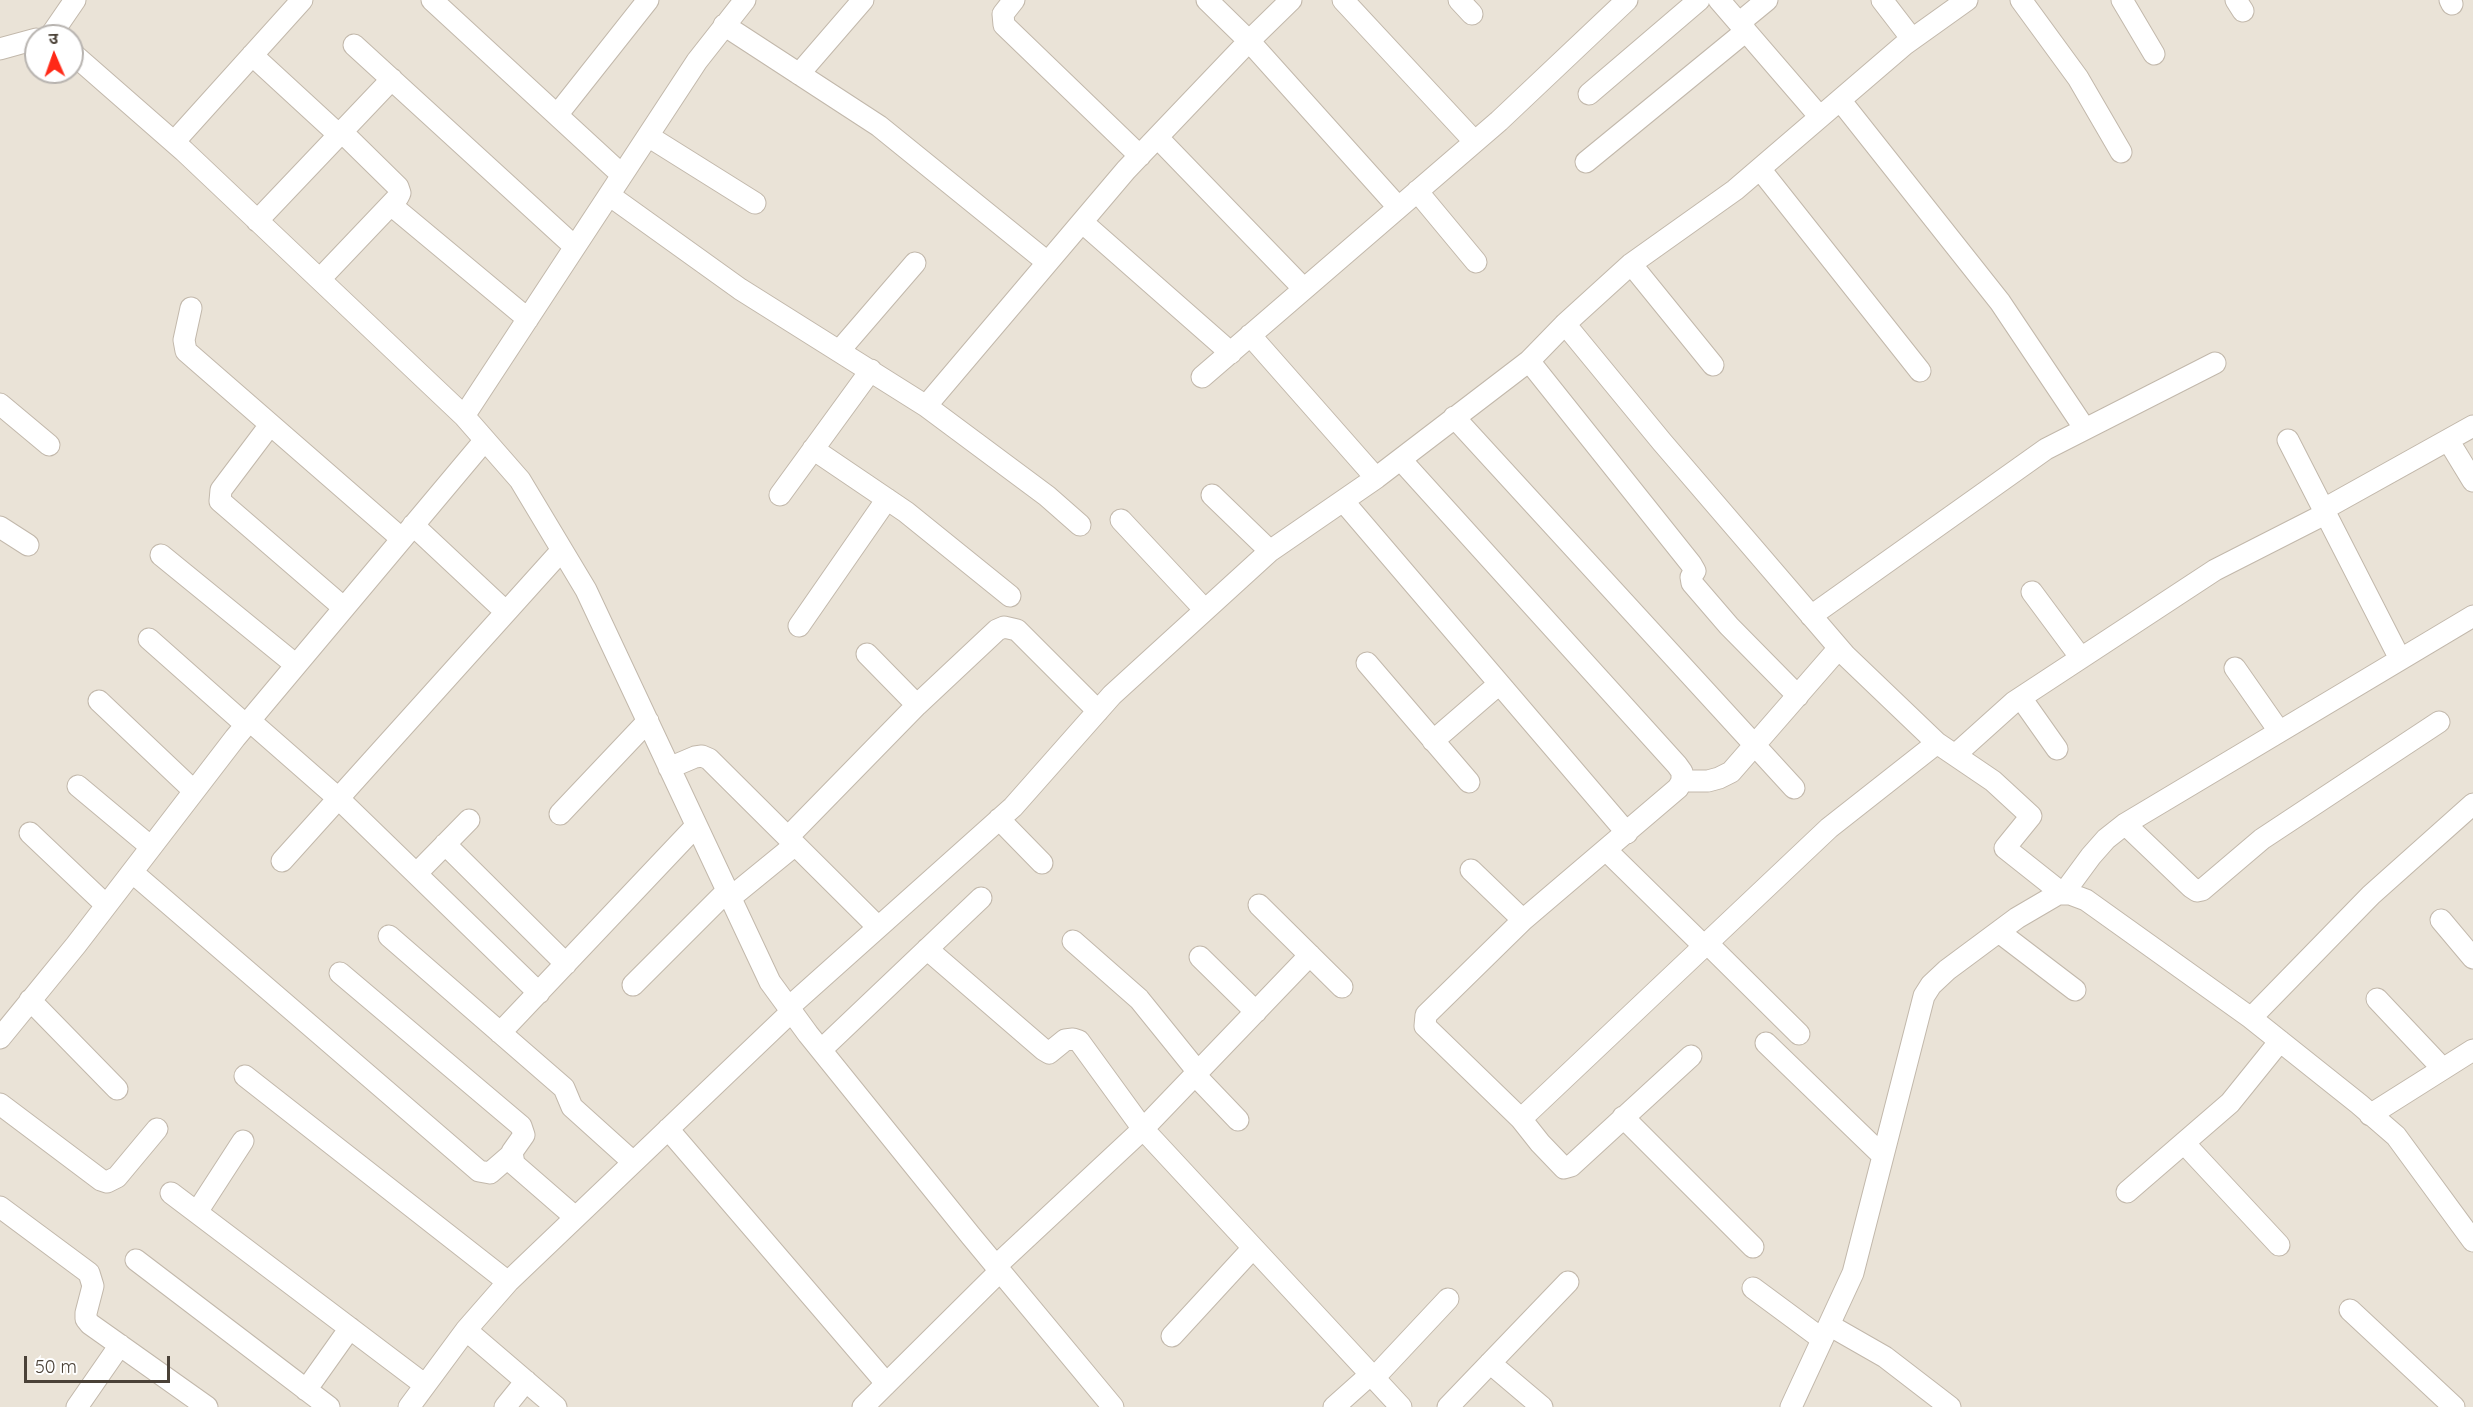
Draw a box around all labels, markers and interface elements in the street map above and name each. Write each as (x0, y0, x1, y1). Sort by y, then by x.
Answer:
north arrow (24, 24, 84, 84)
text: उ (48, 28, 58, 48)
scale bar (27, 1344, 172, 1382)
text: 50 m (35, 1355, 77, 1378)

